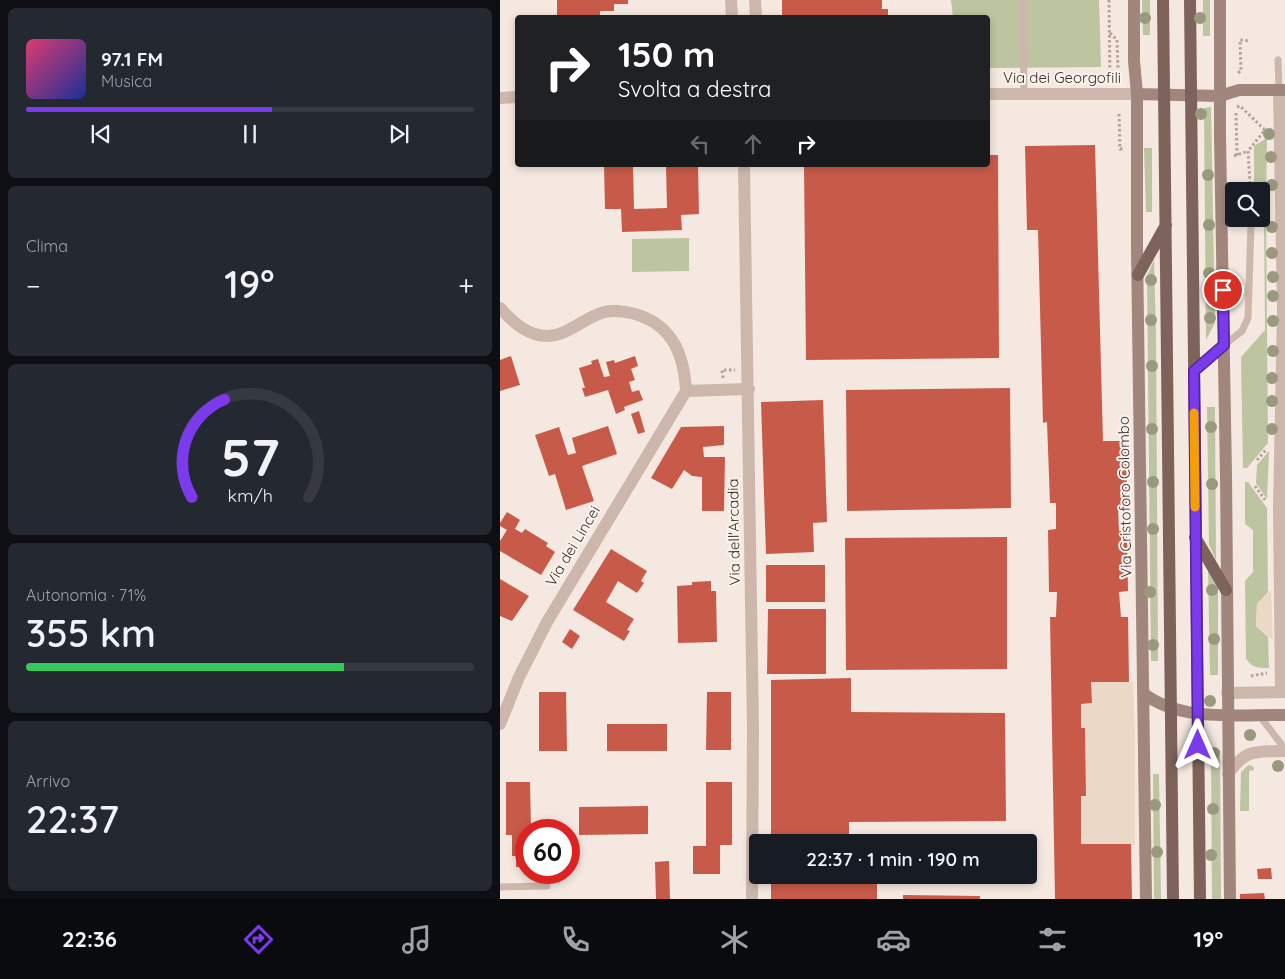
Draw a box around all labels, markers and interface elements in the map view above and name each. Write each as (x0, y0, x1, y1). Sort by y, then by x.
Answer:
text: 150 m (618, 32, 715, 76)
icon: right (535, 35, 600, 100)
text: 97.1 FM (101, 47, 163, 71)
street label: Via dei Georgofili (1003, 68, 1121, 87)
text: Musica (101, 71, 152, 91)
text: Svolta a destra (618, 75, 771, 103)
icon: previous (87, 120, 115, 148)
icon: pause (236, 120, 264, 148)
icon: next (385, 120, 413, 148)
icon: left (686, 130, 714, 158)
icon: ahead (739, 130, 767, 158)
icon: right (792, 130, 820, 158)
map controls (1225, 182, 1270, 227)
button: search (1225, 182, 1270, 227)
text: Clima (26, 236, 68, 256)
text: 19° (224, 260, 274, 308)
text: − (26, 268, 41, 303)
text: + (458, 268, 474, 303)
pin (1202, 269, 1244, 311)
icon: arrive (1209, 276, 1237, 304)
street label: Via Cristoforo Colombo (1114, 416, 1135, 578)
text: 57 (221, 424, 279, 489)
street label: Via dell'Arcadia (723, 478, 744, 586)
text: km/h (227, 484, 273, 506)
street label: Via dei Lincei (541, 502, 604, 589)
text: Autonomia · 71% (26, 585, 146, 605)
text: 355 km (26, 609, 156, 657)
position arrow (1171, 718, 1223, 770)
text: Arrivo (26, 771, 70, 791)
text: 22:37 (26, 795, 119, 843)
speed limit sign: 60 (515, 819, 580, 884)
text: 22:37 · 1 min · 190 m (806, 847, 980, 871)
icon: directions (241, 922, 276, 957)
icon: music (399, 922, 434, 957)
icon: phone (558, 922, 593, 957)
icon: climate (717, 922, 752, 957)
icon: car (876, 922, 911, 957)
icon: filters (1035, 922, 1070, 957)
text: 22:36 (62, 925, 117, 953)
text: 19° (1193, 925, 1223, 953)

